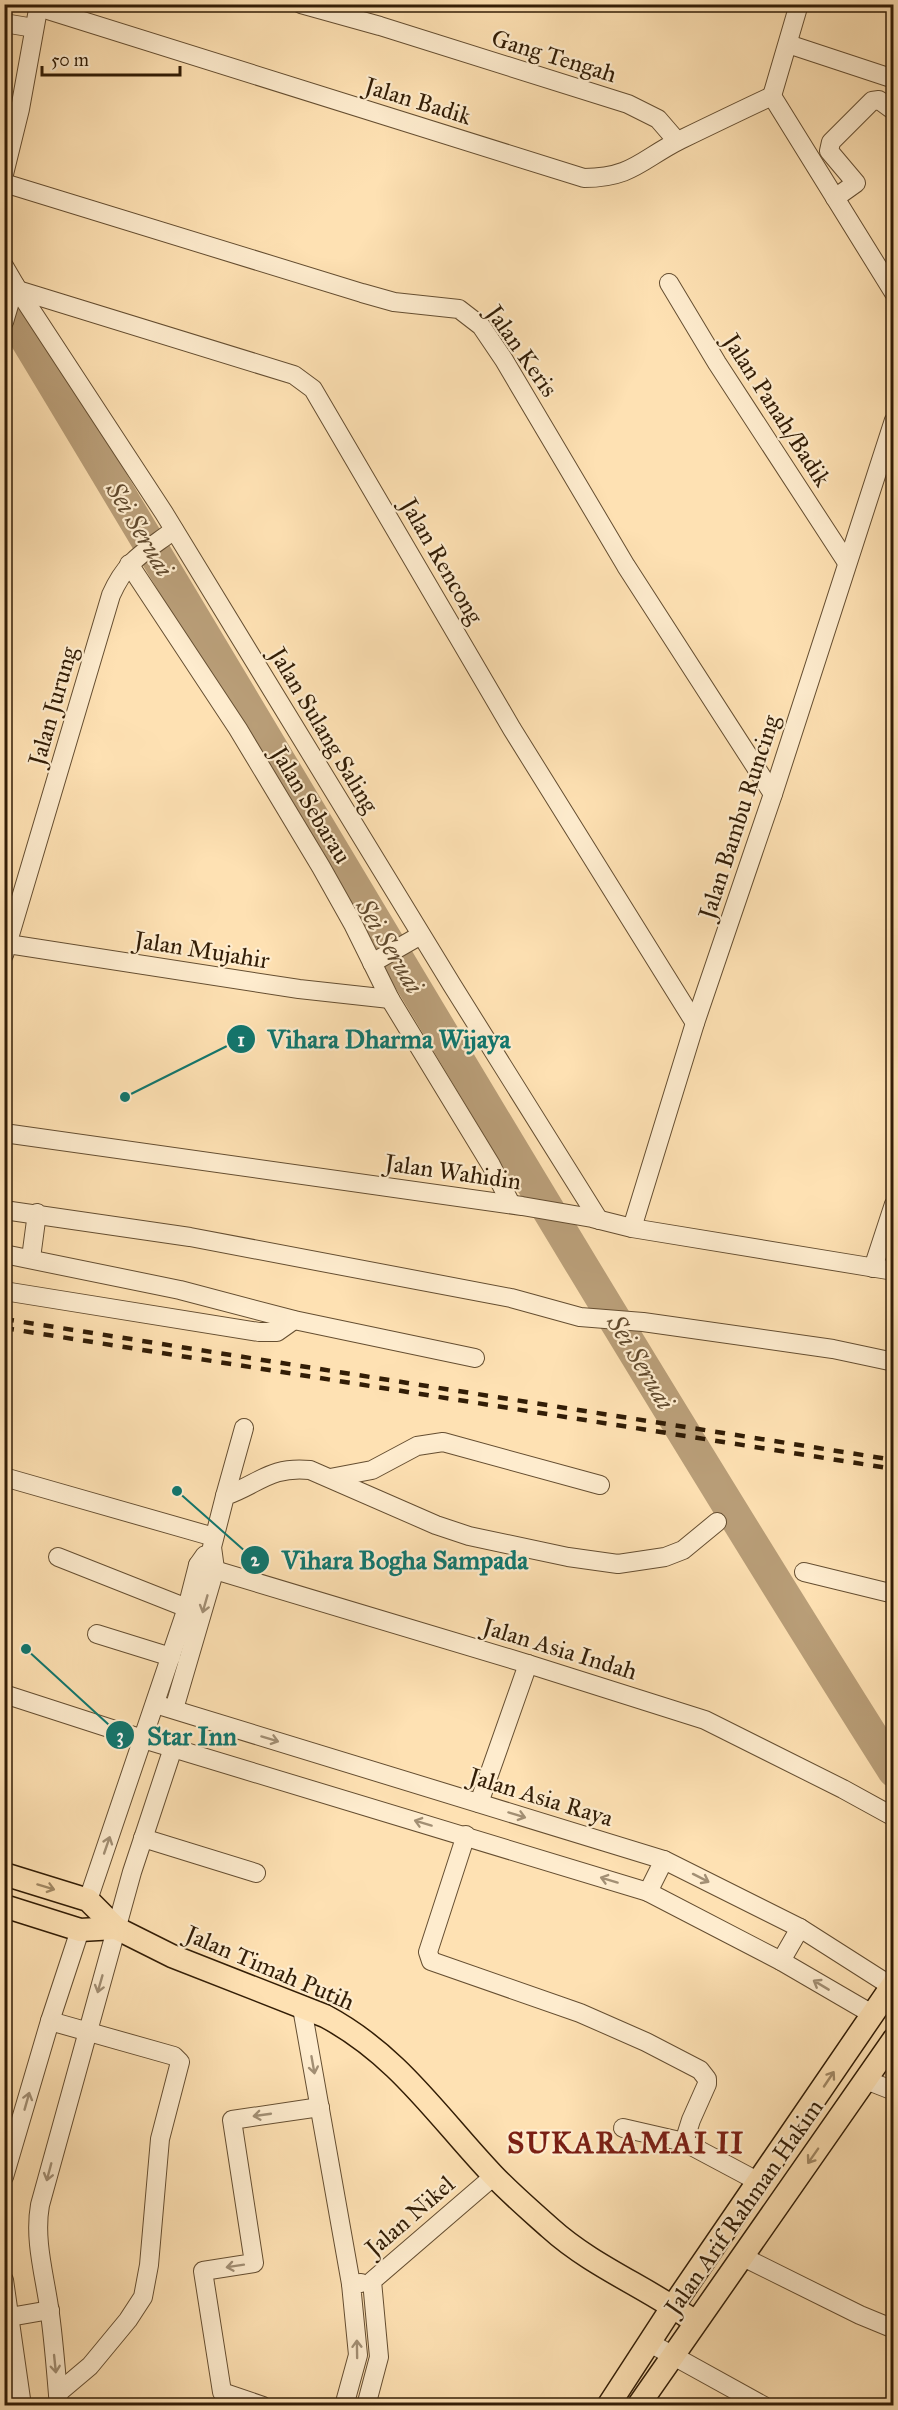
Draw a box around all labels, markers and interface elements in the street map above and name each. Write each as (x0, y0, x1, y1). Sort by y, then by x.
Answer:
street label: Gang Tengah (488, 23, 620, 89)
scale bar (42, 39, 180, 77)
text: 50 m (51, 49, 89, 71)
street label: Jalan Badik (358, 70, 476, 132)
street label: Jalan Keris (478, 297, 564, 403)
street label: Jalan Panah/Badik (715, 325, 838, 493)
water label: Sei Seruai (99, 475, 181, 583)
street label: Jalan Rencong (392, 490, 490, 630)
street label: Jalan Sulang Saling (261, 639, 386, 819)
street label: Jalan Jurung (21, 642, 84, 772)
street label: Jalan Bambu Runcing (691, 710, 786, 926)
street label: Jalan Sebarau (263, 738, 358, 869)
water label: Sei Seruai (349, 892, 431, 1000)
street label: Jalan Mujahir (129, 924, 272, 975)
callout: Vihara Dharma Wijaya (226, 1017, 523, 1061)
text: Vihara Dharma Wijaya (267, 1023, 511, 1055)
text: 1 (237, 1029, 245, 1051)
street label: Jalan Wahidin (380, 1147, 523, 1196)
water label: Sei Seruai (600, 1308, 682, 1416)
callout: Vihara Bogha Sampada (240, 1538, 540, 1582)
text: Vihara Bogha Sampada (281, 1544, 529, 1577)
text: 2 (251, 1549, 261, 1571)
one-way arrow (199, 1594, 210, 1613)
street label: Jalan Asia Indah (476, 1610, 641, 1687)
callout: Star Inn (105, 1713, 249, 1757)
text: Star Inn (147, 1720, 237, 1752)
text: 3 (116, 1725, 124, 1748)
one-way arrow (260, 1734, 279, 1745)
street label: Jalan Asia Raya (463, 1760, 617, 1833)
one-way arrow (507, 1810, 526, 1821)
one-way arrow (414, 1817, 433, 1828)
one-way arrow (103, 1836, 114, 1855)
one-way arrow (691, 1873, 709, 1885)
one-way arrow (600, 1874, 619, 1885)
one-way arrow (36, 1883, 55, 1894)
street label: Jalan Timah Putih (178, 1918, 359, 2017)
one-way arrow (94, 1974, 105, 1993)
one-way arrow (813, 1978, 830, 1990)
one-way arrow (308, 2055, 319, 2075)
one-way arrow (822, 2070, 835, 2087)
one-way arrow (22, 2092, 33, 2111)
street label: Jalan Arif Rahman Hakim (656, 2093, 830, 2323)
one-way arrow (253, 2110, 273, 2121)
district label: SUKARAMAI II (507, 2125, 745, 2161)
one-way arrow (807, 2148, 819, 2164)
one-way arrow (42, 2162, 54, 2181)
street label: Jalan Nikel (357, 2169, 461, 2265)
one-way arrow (225, 2261, 245, 2272)
one-way arrow (351, 2339, 363, 2359)
one-way arrow (50, 2354, 61, 2374)

